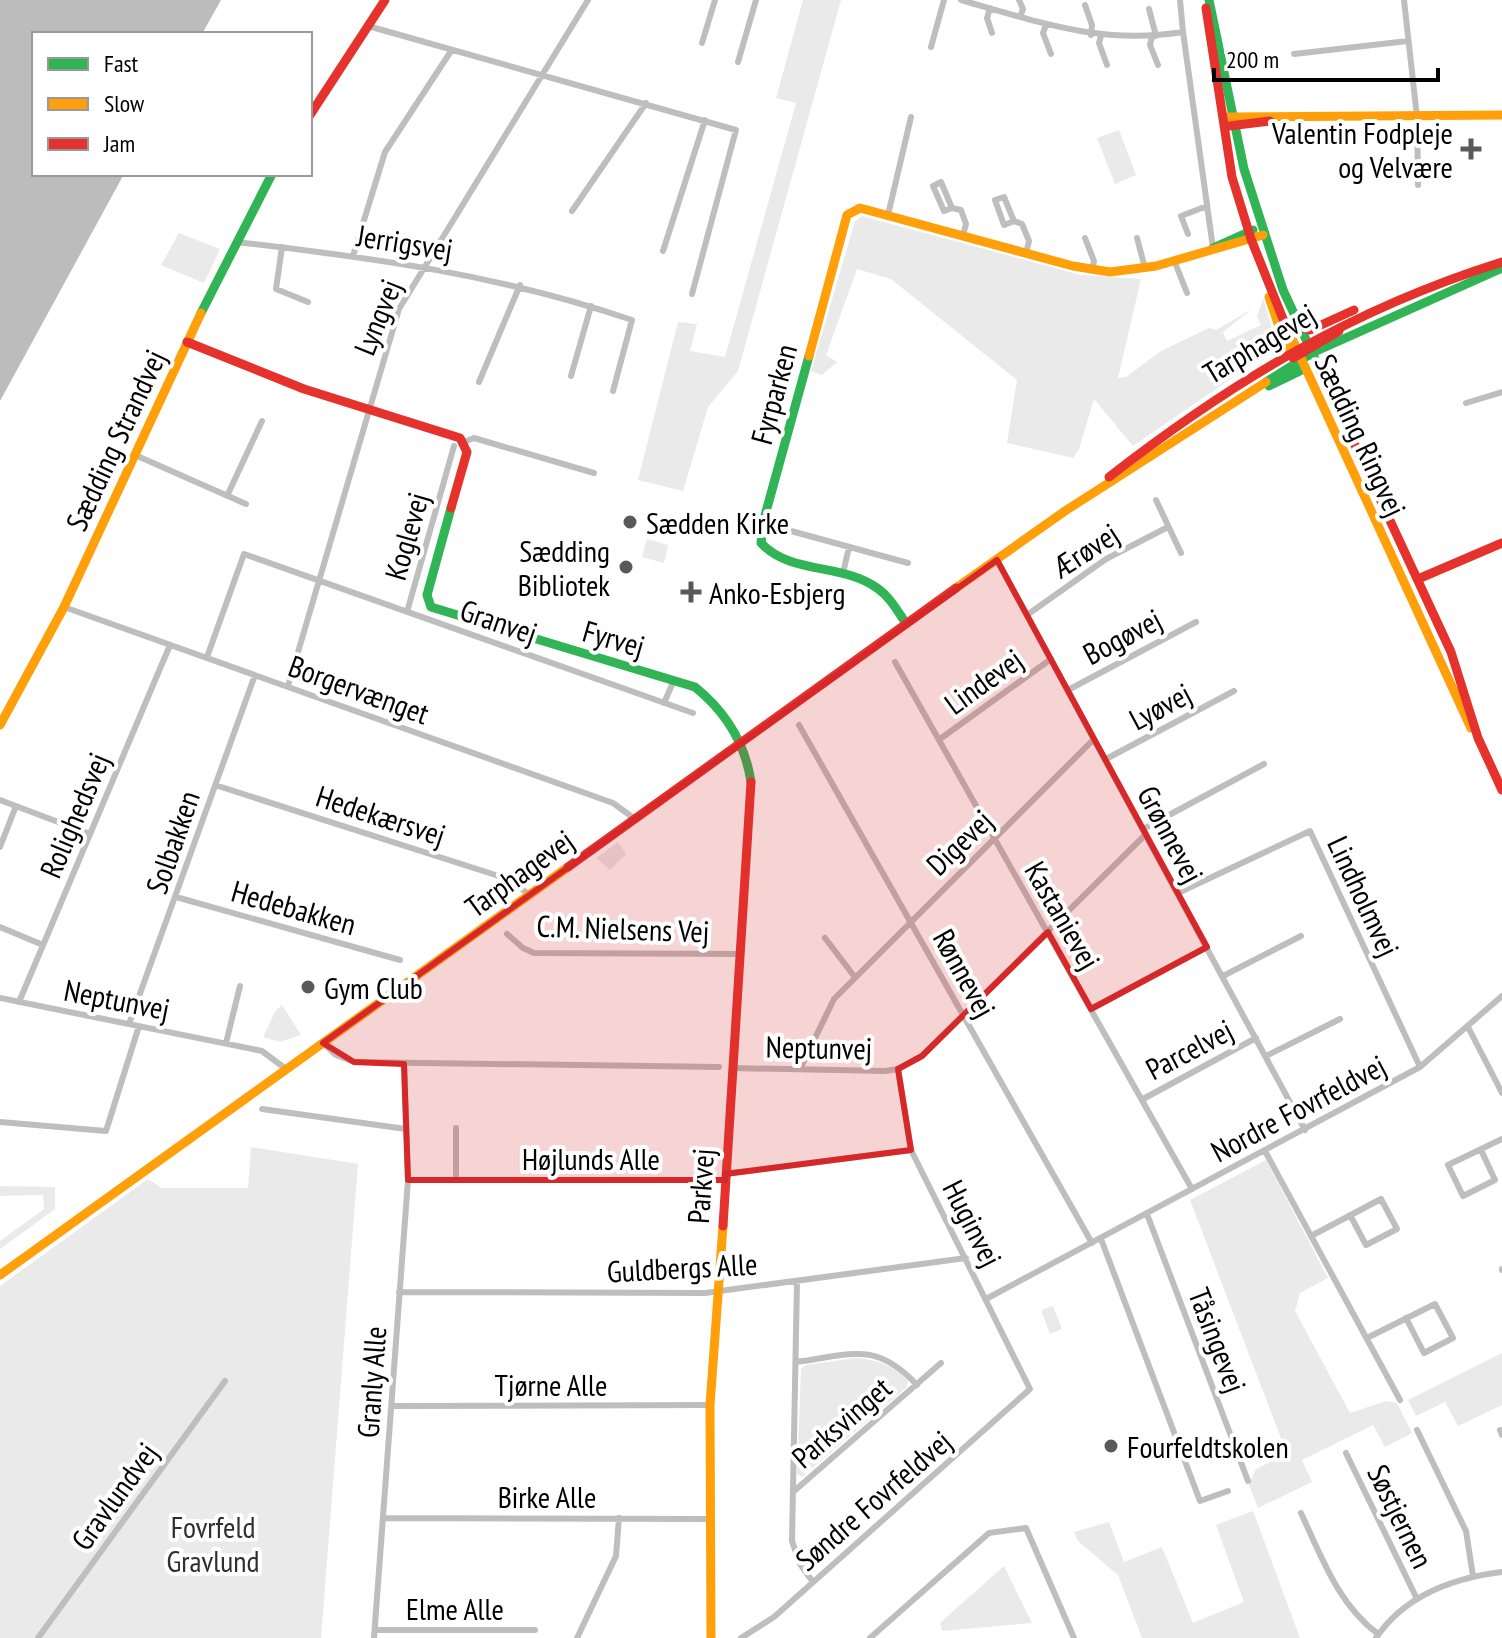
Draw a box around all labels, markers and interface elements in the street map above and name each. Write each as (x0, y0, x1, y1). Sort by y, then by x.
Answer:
legend (32, 32, 312, 176)
scale bar (1214, 32, 1438, 82)
text: 200 m (1226, 44, 1279, 75)
text: Fast (104, 48, 139, 79)
text: Slow (104, 88, 145, 119)
place label: Valentin Fodpleje og Velvære (1271, 113, 1453, 186)
text: Jam (103, 128, 135, 159)
marker: Valentin Fodpleje og Velvære (1460, 138, 1482, 160)
street label: Jerrigsvej (353, 215, 456, 269)
street label: Lyngvej (344, 274, 410, 360)
street label: Tarphagevej (1196, 294, 1322, 392)
street label: Fyrparken (741, 340, 805, 448)
street label: Sædding Strandvej (56, 343, 174, 537)
street label: Sædding Ringvej (1306, 348, 1416, 522)
street label: Koglevej (375, 488, 437, 584)
place label: Sædden Kirke (646, 503, 789, 542)
marker: Sædden Kirke (621, 513, 639, 531)
street label: Ærøvej (1043, 514, 1126, 587)
place label: Sædding Bibliotek (518, 531, 610, 604)
marker: Sædding Bibliotek (617, 558, 635, 576)
place label: Anko-Esbjerg (709, 573, 845, 612)
marker: Anko-Esbjerg (680, 581, 702, 603)
street label: Granvej (455, 590, 543, 652)
street label: Bogøvej (1076, 599, 1168, 673)
street label: Fyrvej (579, 611, 649, 665)
street label: Lindevej (936, 640, 1030, 722)
street label: Borgervænget (283, 646, 435, 733)
street label: Lyøvej (1122, 674, 1198, 738)
street label: Rolighedsvej (30, 747, 118, 883)
street label: Hedekærsvej (311, 776, 451, 854)
street label: Grønnevej (1129, 779, 1213, 889)
street label: Solbakken (136, 785, 208, 899)
street label: Digevej (918, 801, 1000, 883)
street label: Tarphagevej (457, 821, 581, 925)
street label: Lindholmvej (1319, 830, 1409, 962)
street label: Kastanievej (1016, 854, 1110, 976)
street label: Hedebakken (227, 871, 361, 943)
street label: C.M. Nielsens Vej (536, 905, 710, 951)
street label: Rønnevej (925, 922, 1005, 1024)
place label: Gym Club (324, 968, 423, 1007)
street label: Neptunvej (61, 970, 173, 1028)
marker: Gym Club (299, 978, 317, 996)
street label: Parcelvej (1139, 1010, 1239, 1088)
street label: Neptunvej (765, 1027, 873, 1067)
street label: Nordre Fovrfeldvej (1204, 1046, 1392, 1170)
street label: Højlunds Alle (522, 1139, 660, 1178)
street label: Parkvej (678, 1147, 722, 1225)
street label: Huginvej (935, 1173, 1011, 1273)
street label: Guldbergs Alle (606, 1244, 758, 1290)
street label: Tåsingevej (1180, 1282, 1256, 1398)
street label: Granly Alle (348, 1325, 394, 1439)
street label: Tjørne Alle (495, 1365, 607, 1404)
street label: Parksvinget (783, 1368, 900, 1476)
street label: Søndre Fovrfeldvej (787, 1422, 959, 1578)
place label: Fourfeldtskolen (1127, 1427, 1289, 1466)
street label: Gravlundvej (62, 1435, 166, 1557)
marker: Fourfeldtskolen (1102, 1437, 1120, 1455)
street label: Søstjernen (1359, 1458, 1443, 1574)
street label: Birke Alle (498, 1477, 596, 1516)
park label: Fovrfeld Gravlund (167, 1507, 259, 1580)
street label: Elme Alle (406, 1589, 504, 1628)

